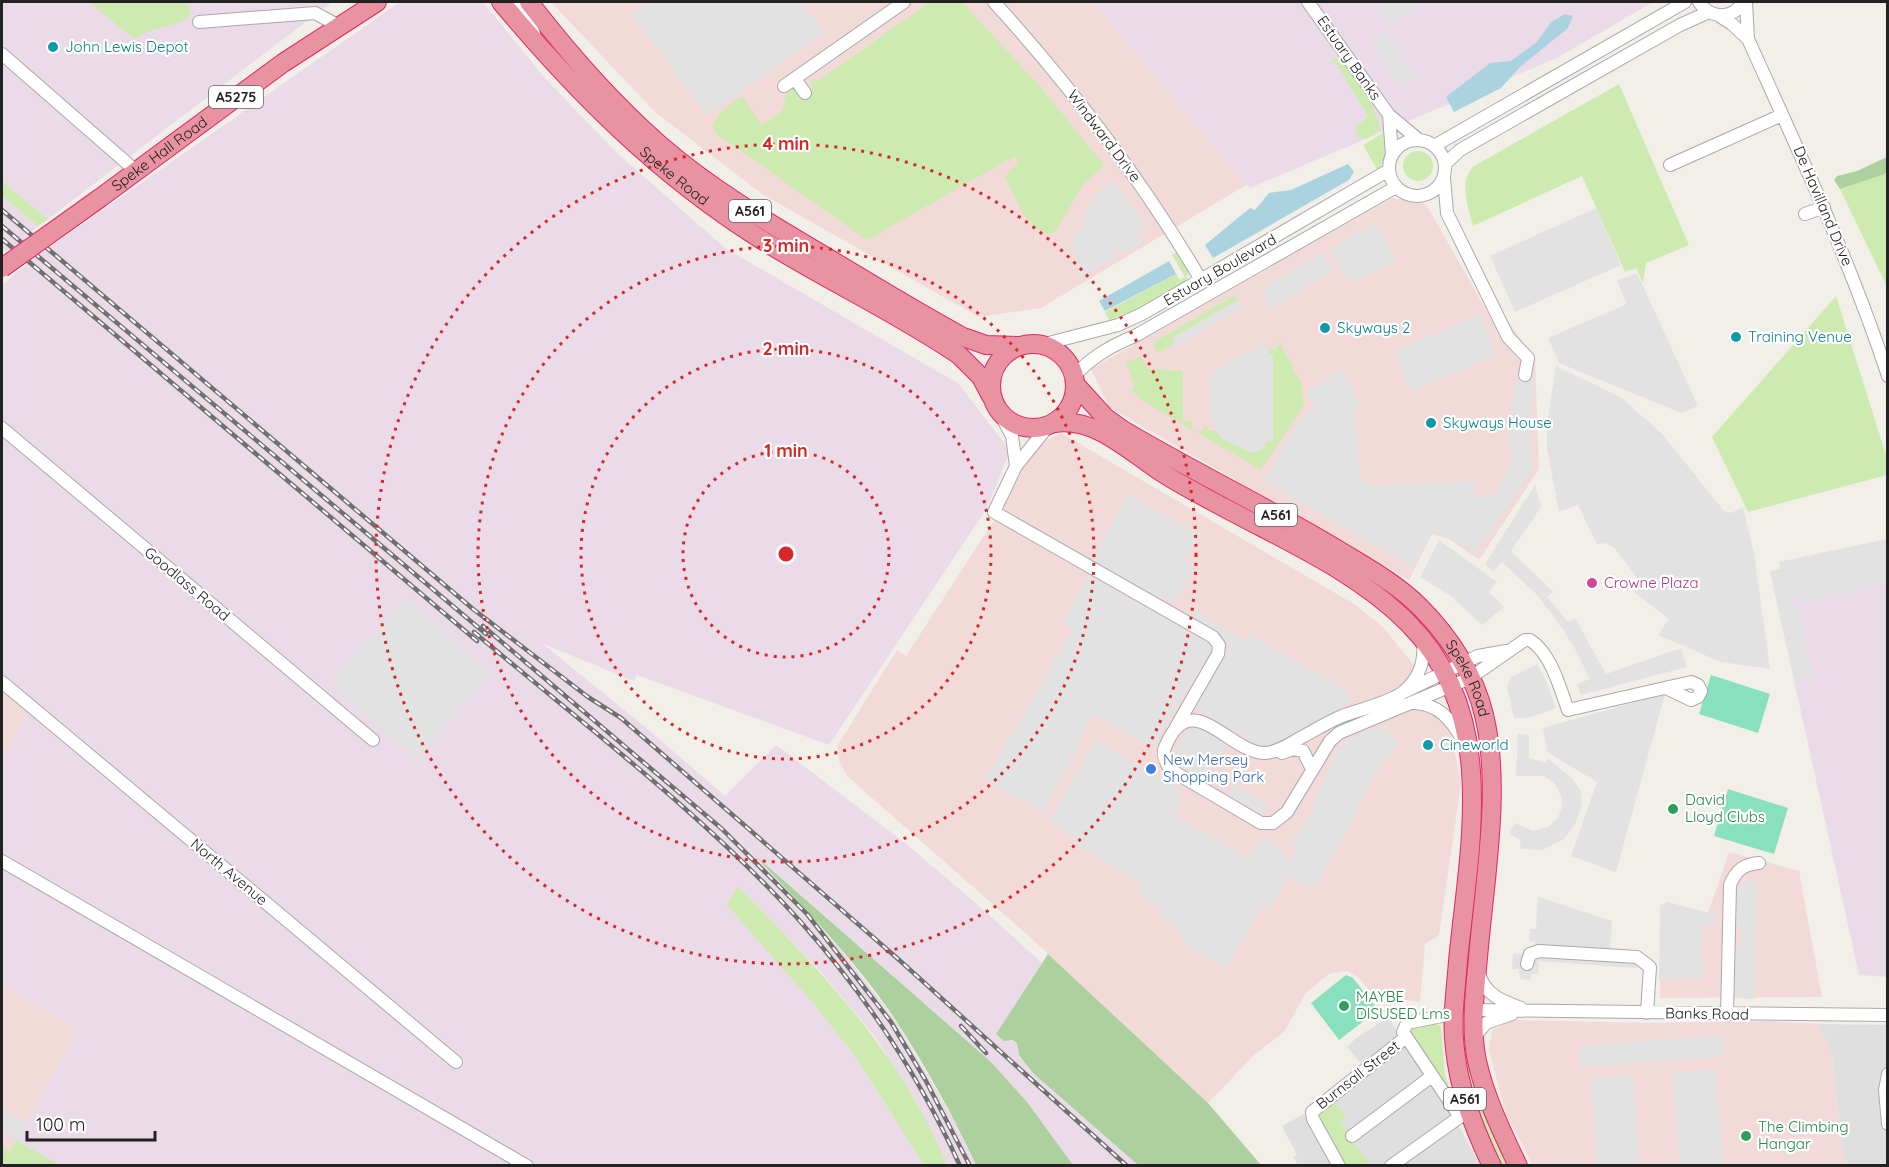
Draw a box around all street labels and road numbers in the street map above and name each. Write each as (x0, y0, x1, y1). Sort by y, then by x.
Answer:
street label: Estuary Banks (1313, 12, 1386, 104)
road number: A5275 (209, 86, 263, 108)
street label: Windward Drive (1064, 86, 1145, 186)
street label: Speke Hall Road (108, 112, 211, 195)
street label: Speke Road (636, 142, 713, 209)
street label: De Havilland Drive (1790, 143, 1857, 269)
road number: A561 (729, 200, 771, 222)
street label: Estuary Boulevard (1160, 230, 1280, 310)
road number: A561 (1255, 504, 1297, 526)
street label: Goodlass Road (141, 542, 234, 625)
street label: Speke Road (1442, 636, 1494, 719)
street label: North Avenue (187, 834, 272, 909)
street label: Banks Road (1665, 1003, 1749, 1024)
street label: Burnsall Street (1312, 1036, 1403, 1113)
road number: A561 (1444, 1088, 1486, 1110)

